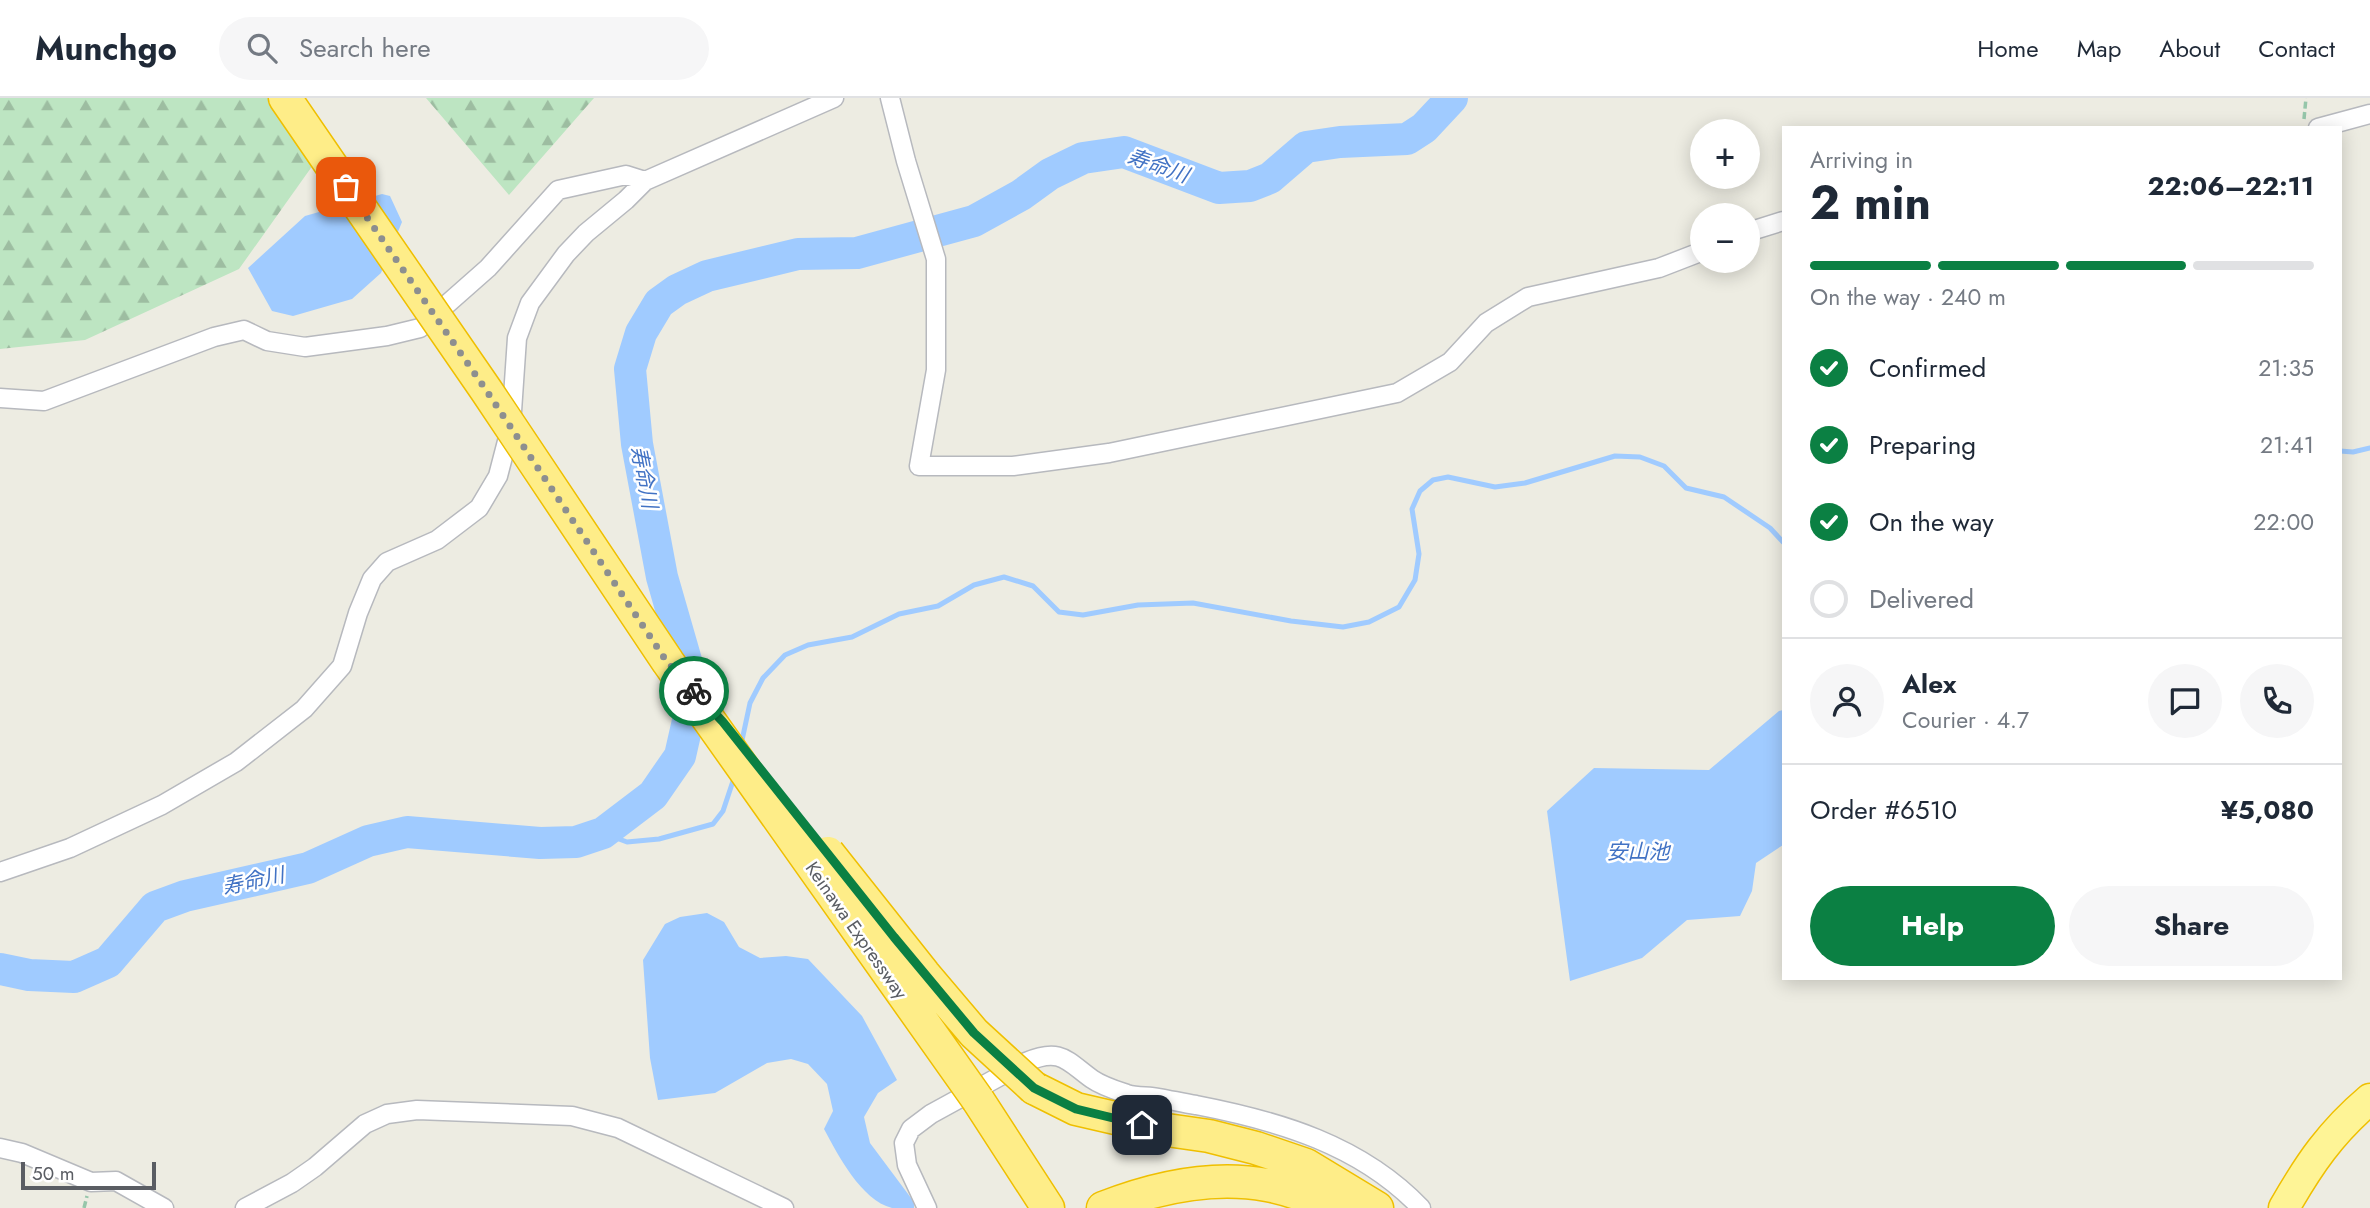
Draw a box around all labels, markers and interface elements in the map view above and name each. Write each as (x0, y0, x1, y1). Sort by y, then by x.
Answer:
search box (219, 17, 709, 80)
text: Munchgo (35, 25, 177, 72)
icon: search (243, 29, 281, 67)
text: Search here (299, 29, 431, 67)
text: Home (1977, 31, 2039, 66)
text: Map (2077, 31, 2121, 66)
text: About (2159, 31, 2220, 66)
text: Contact (2258, 31, 2335, 66)
map controls (1690, 119, 1760, 273)
button: + (1690, 119, 1760, 189)
water label: 寿命川 (1123, 142, 1195, 191)
text: Arriving in (1810, 143, 1913, 177)
pin (316, 157, 376, 217)
text: 22:06–22:11 (2148, 167, 2314, 205)
icon: bag (327, 168, 365, 206)
text: 2 min (1810, 170, 1931, 236)
button: − (1690, 203, 1760, 273)
text: On the way · 240 m (1810, 280, 2006, 314)
icon: check (1810, 349, 1848, 387)
text: Confirmed (1869, 349, 1986, 387)
text: 21:35 (2258, 351, 2314, 385)
icon: check (1810, 426, 1848, 464)
text: Preparing (1869, 426, 1976, 464)
text: 21:41 (2260, 428, 2314, 462)
water label: 寿命川 (623, 443, 665, 513)
icon: check (1810, 503, 1848, 541)
text: On the way (1869, 503, 1994, 541)
text: 22:00 (2253, 505, 2314, 539)
text: Delivered (1869, 580, 1974, 618)
courier (659, 656, 729, 726)
button: person (1810, 664, 1884, 738)
button: chat (2148, 664, 2222, 738)
button: phone (2240, 664, 2314, 738)
text: Alex (1902, 665, 1956, 703)
icon: bike (675, 672, 713, 710)
text: Courier · 4.7 (1902, 703, 2029, 737)
text: Order #6510 (1810, 791, 1957, 829)
text: ¥5,080 (2221, 791, 2314, 829)
water label: 安山池 (1607, 837, 1671, 867)
street label: Keinawa Expressway (799, 856, 915, 1005)
water label: 寿命川 (219, 859, 289, 902)
button: Help (1810, 886, 2055, 966)
button: Share (2069, 886, 2314, 966)
pin (1112, 1095, 1172, 1155)
icon: home (1123, 1106, 1161, 1144)
scale bar (21, 1159, 156, 1191)
text: 50 m (32, 1160, 75, 1187)

